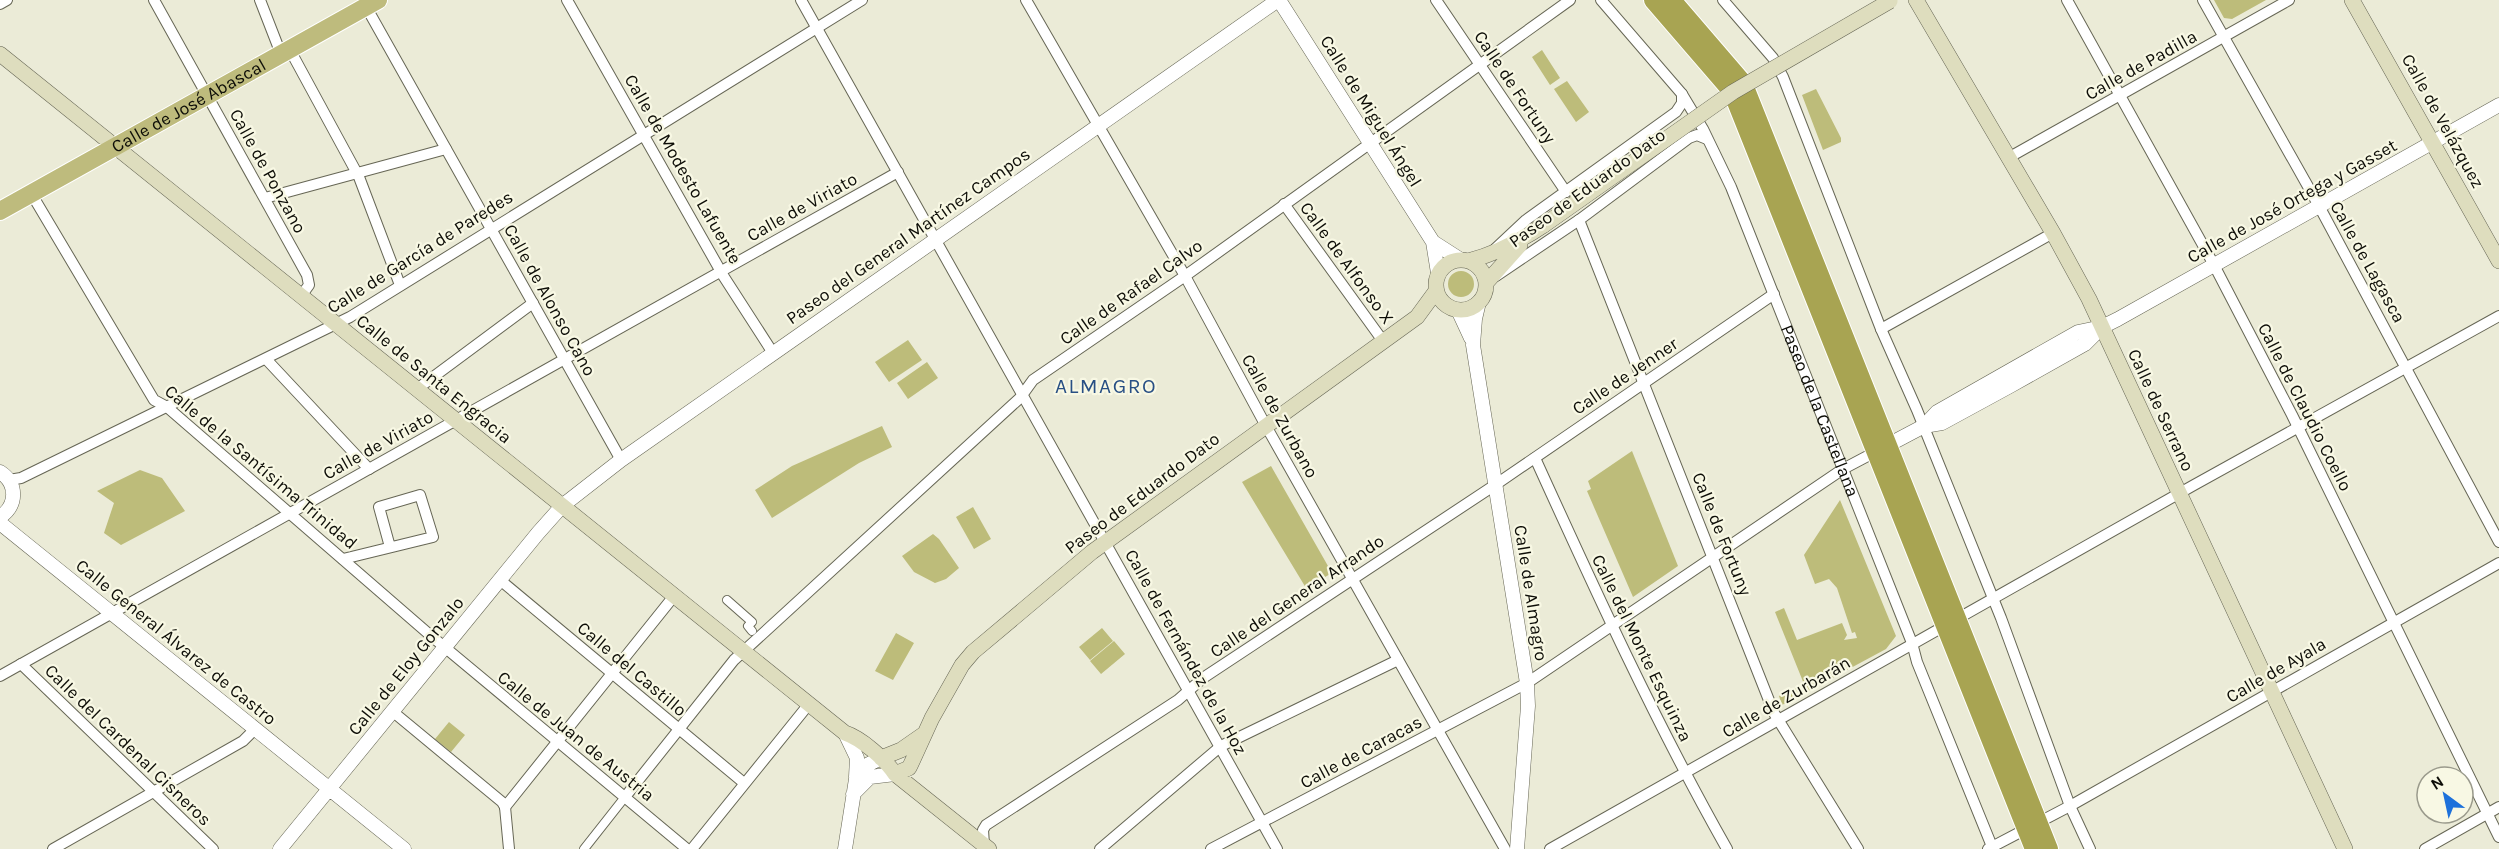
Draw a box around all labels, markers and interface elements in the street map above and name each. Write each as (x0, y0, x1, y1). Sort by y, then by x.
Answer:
street label: Calle de Padilla (2081, 25, 2201, 105)
street label: Calle de Fortuny (1469, 27, 1561, 148)
street label: Calle de Miguel Ángel (1315, 31, 1427, 191)
street label: Calle de Velázquez (2397, 50, 2489, 192)
street label: Calle de José Abascal (107, 54, 270, 158)
street label: Calle de Modesto Lafuente (620, 70, 746, 268)
street label: Calle de Ponzano (225, 105, 311, 237)
street label: Paseo de Eduardo Dato (1504, 124, 1670, 252)
street label: Calle de José Ortega y Gasset (2183, 134, 2401, 268)
street label: Paseo del General Martínez Campos (782, 143, 1034, 329)
street label: Calle de Viriato (743, 168, 861, 246)
street label: Calle de García de Paredes (323, 186, 517, 318)
street label: Calle de Alfonso X (1295, 197, 1399, 329)
street label: Calle de Lagasca (2325, 197, 2411, 327)
street label: Calle de Alonso Cano (499, 220, 601, 380)
street label: Calle de Rafael Calvo (1055, 234, 1207, 350)
street label: Calle de Santa Engracia (352, 310, 516, 448)
street label: Calle de Claudio Coello (2253, 319, 2357, 495)
street label: Paseo de la Castellana (1776, 321, 1864, 500)
street label: Calle de Jenner (1568, 332, 1682, 419)
street label: Calle de Serrano (2123, 345, 2199, 475)
street label: Calle de Zurbano (1237, 350, 1323, 482)
district label: ALMAGRO (1055, 374, 1157, 398)
street label: Calle de la Santísima Trinidad (160, 380, 362, 554)
street label: Calle de Viriato (319, 406, 437, 484)
street label: Paseo de Eduardo Dato (1060, 428, 1224, 558)
street label: Calle de Fortuny (1687, 469, 1757, 599)
street label: Calle de Almagro (1509, 523, 1553, 663)
street label: Calle del General Arrando (1206, 530, 1388, 662)
street label: Calle de Fernández de la Hoz (1120, 545, 1252, 759)
street label: Calle del Monte Esquinza (1587, 551, 1697, 745)
street label: Calle General Álvarez de Castro (71, 553, 281, 730)
street label: Calle de Eloy Gonzalo (343, 592, 469, 740)
street label: Calle del Castillo (573, 617, 691, 721)
street label: Calle de Ayala (2222, 633, 2330, 707)
street label: Calle de Zurbarán (1718, 651, 1854, 743)
street label: Calle del Cardenal Cisneros (40, 660, 216, 830)
street label: Calle de Juan de Austria (493, 666, 659, 806)
street label: Calle de Caracas (1296, 711, 1426, 793)
north arrow (2415, 765, 2475, 825)
text: N (2427, 772, 2447, 794)

